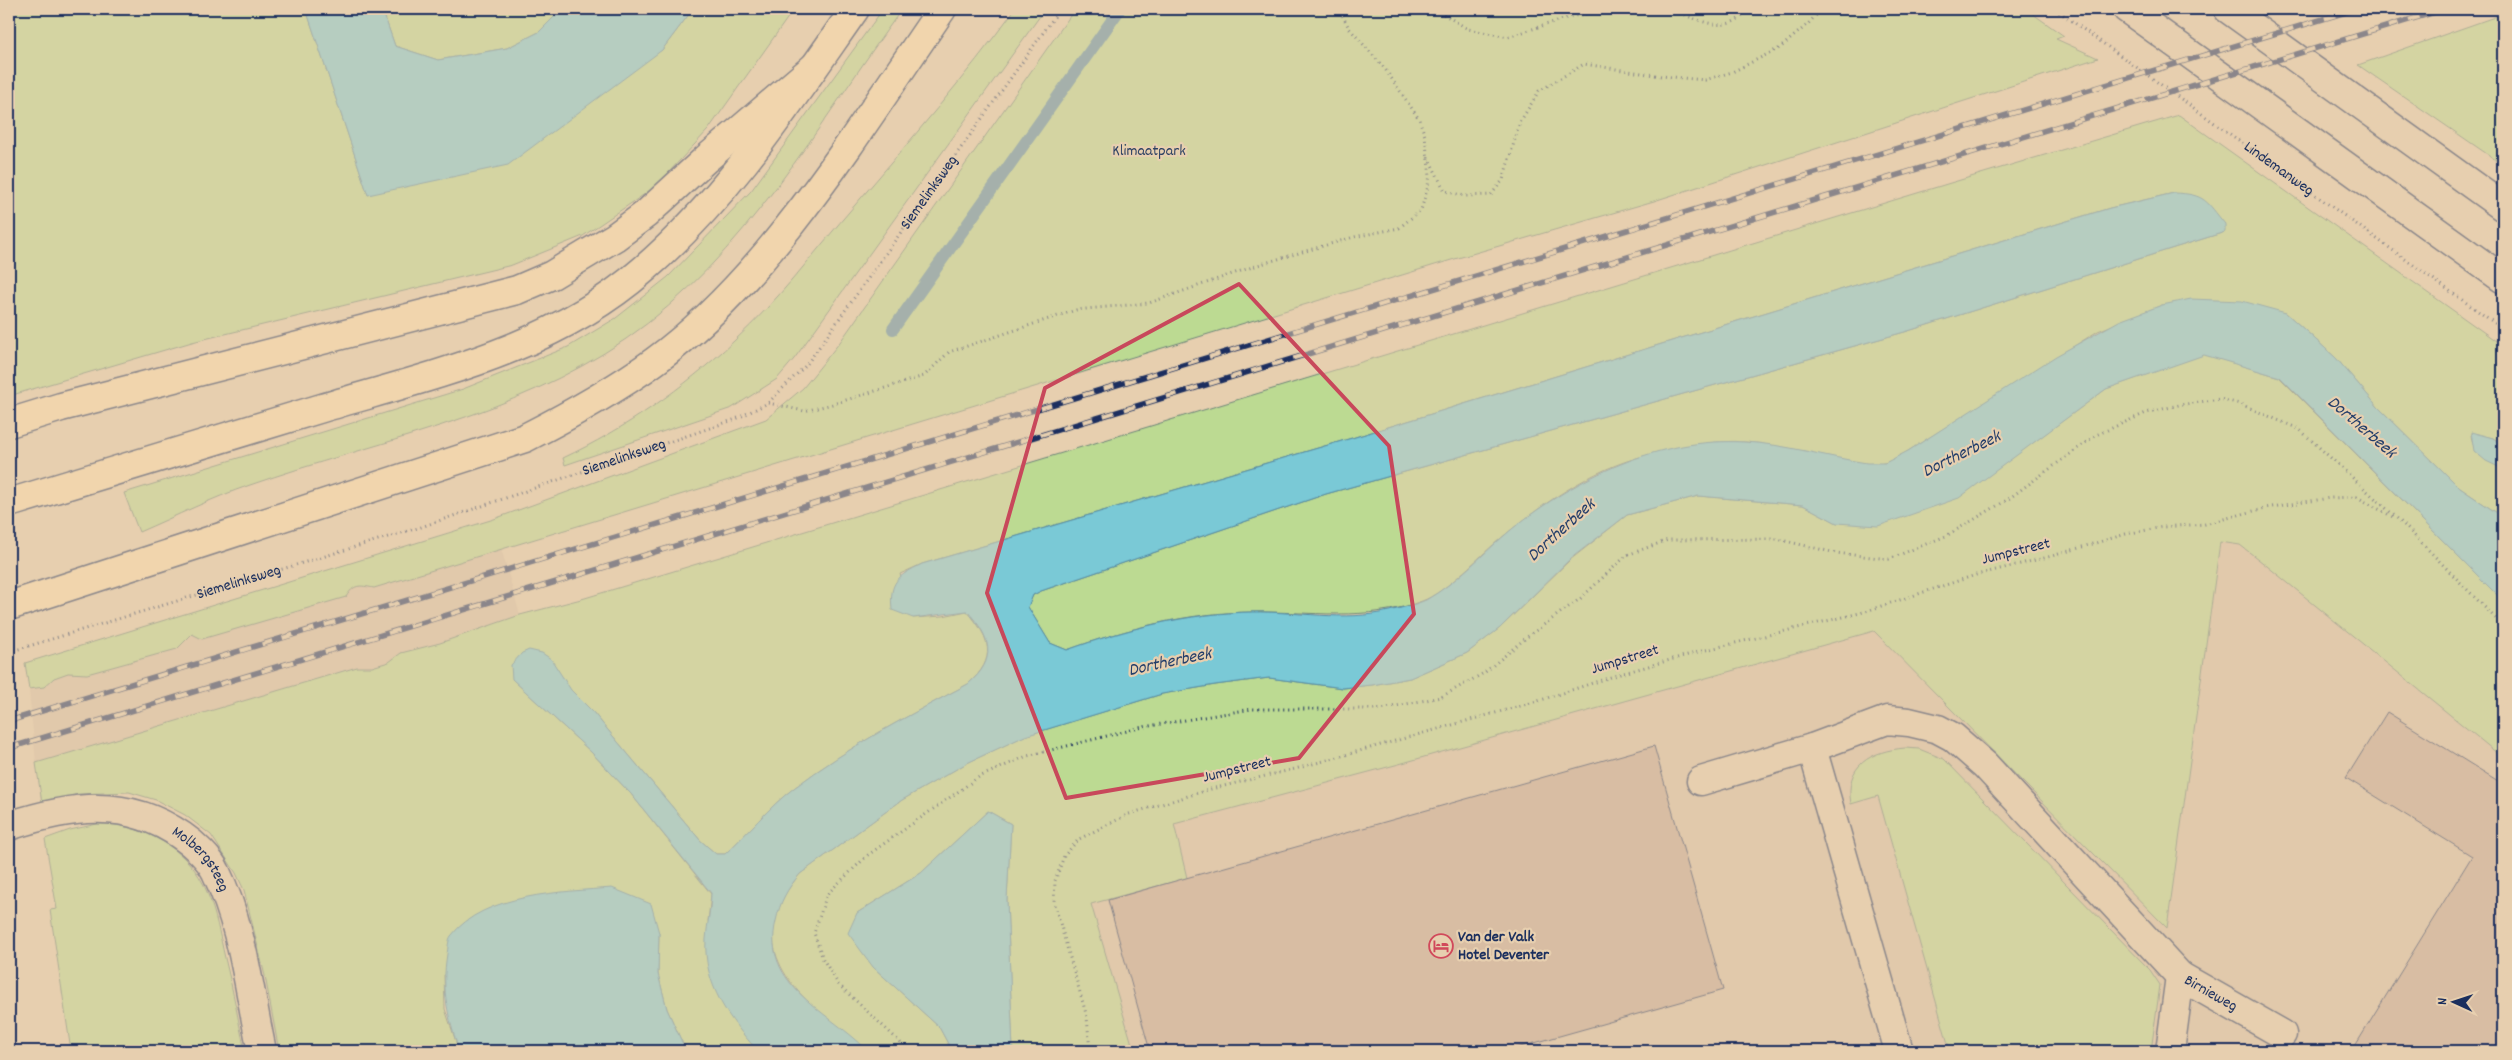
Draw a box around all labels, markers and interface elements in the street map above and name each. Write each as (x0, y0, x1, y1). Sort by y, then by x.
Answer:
street label: Lindemanweg (2239, 136, 2319, 202)
park label: Klimaatpark (1112, 140, 1186, 163)
street label: Siemelinksweg (895, 150, 964, 235)
water label: Dortherbeek (2321, 391, 2402, 466)
water label: Dortherbeek (1919, 425, 2007, 485)
street label: Siemelinksweg (579, 432, 669, 482)
water label: Dortherbeek (1522, 492, 1603, 569)
street label: Jumpstreet (1979, 532, 2053, 572)
street label: Siemelinksweg (194, 559, 284, 606)
street label: Jumpstreet (1588, 639, 1662, 681)
water label: Dortherbeek (1126, 642, 1215, 684)
street label: Jumpstreet (1200, 750, 1274, 790)
street label: Molbergsteeg (167, 821, 235, 895)
place label: Van der Valk Hotel Deventer (1458, 926, 1550, 967)
hotel icon: Van der Valk Hotel Deventer (1428, 933, 1454, 959)
street label: Birnieweg (2180, 969, 2242, 1018)
north arrow (2430, 978, 2480, 1028)
text: N (2433, 997, 2453, 1005)

